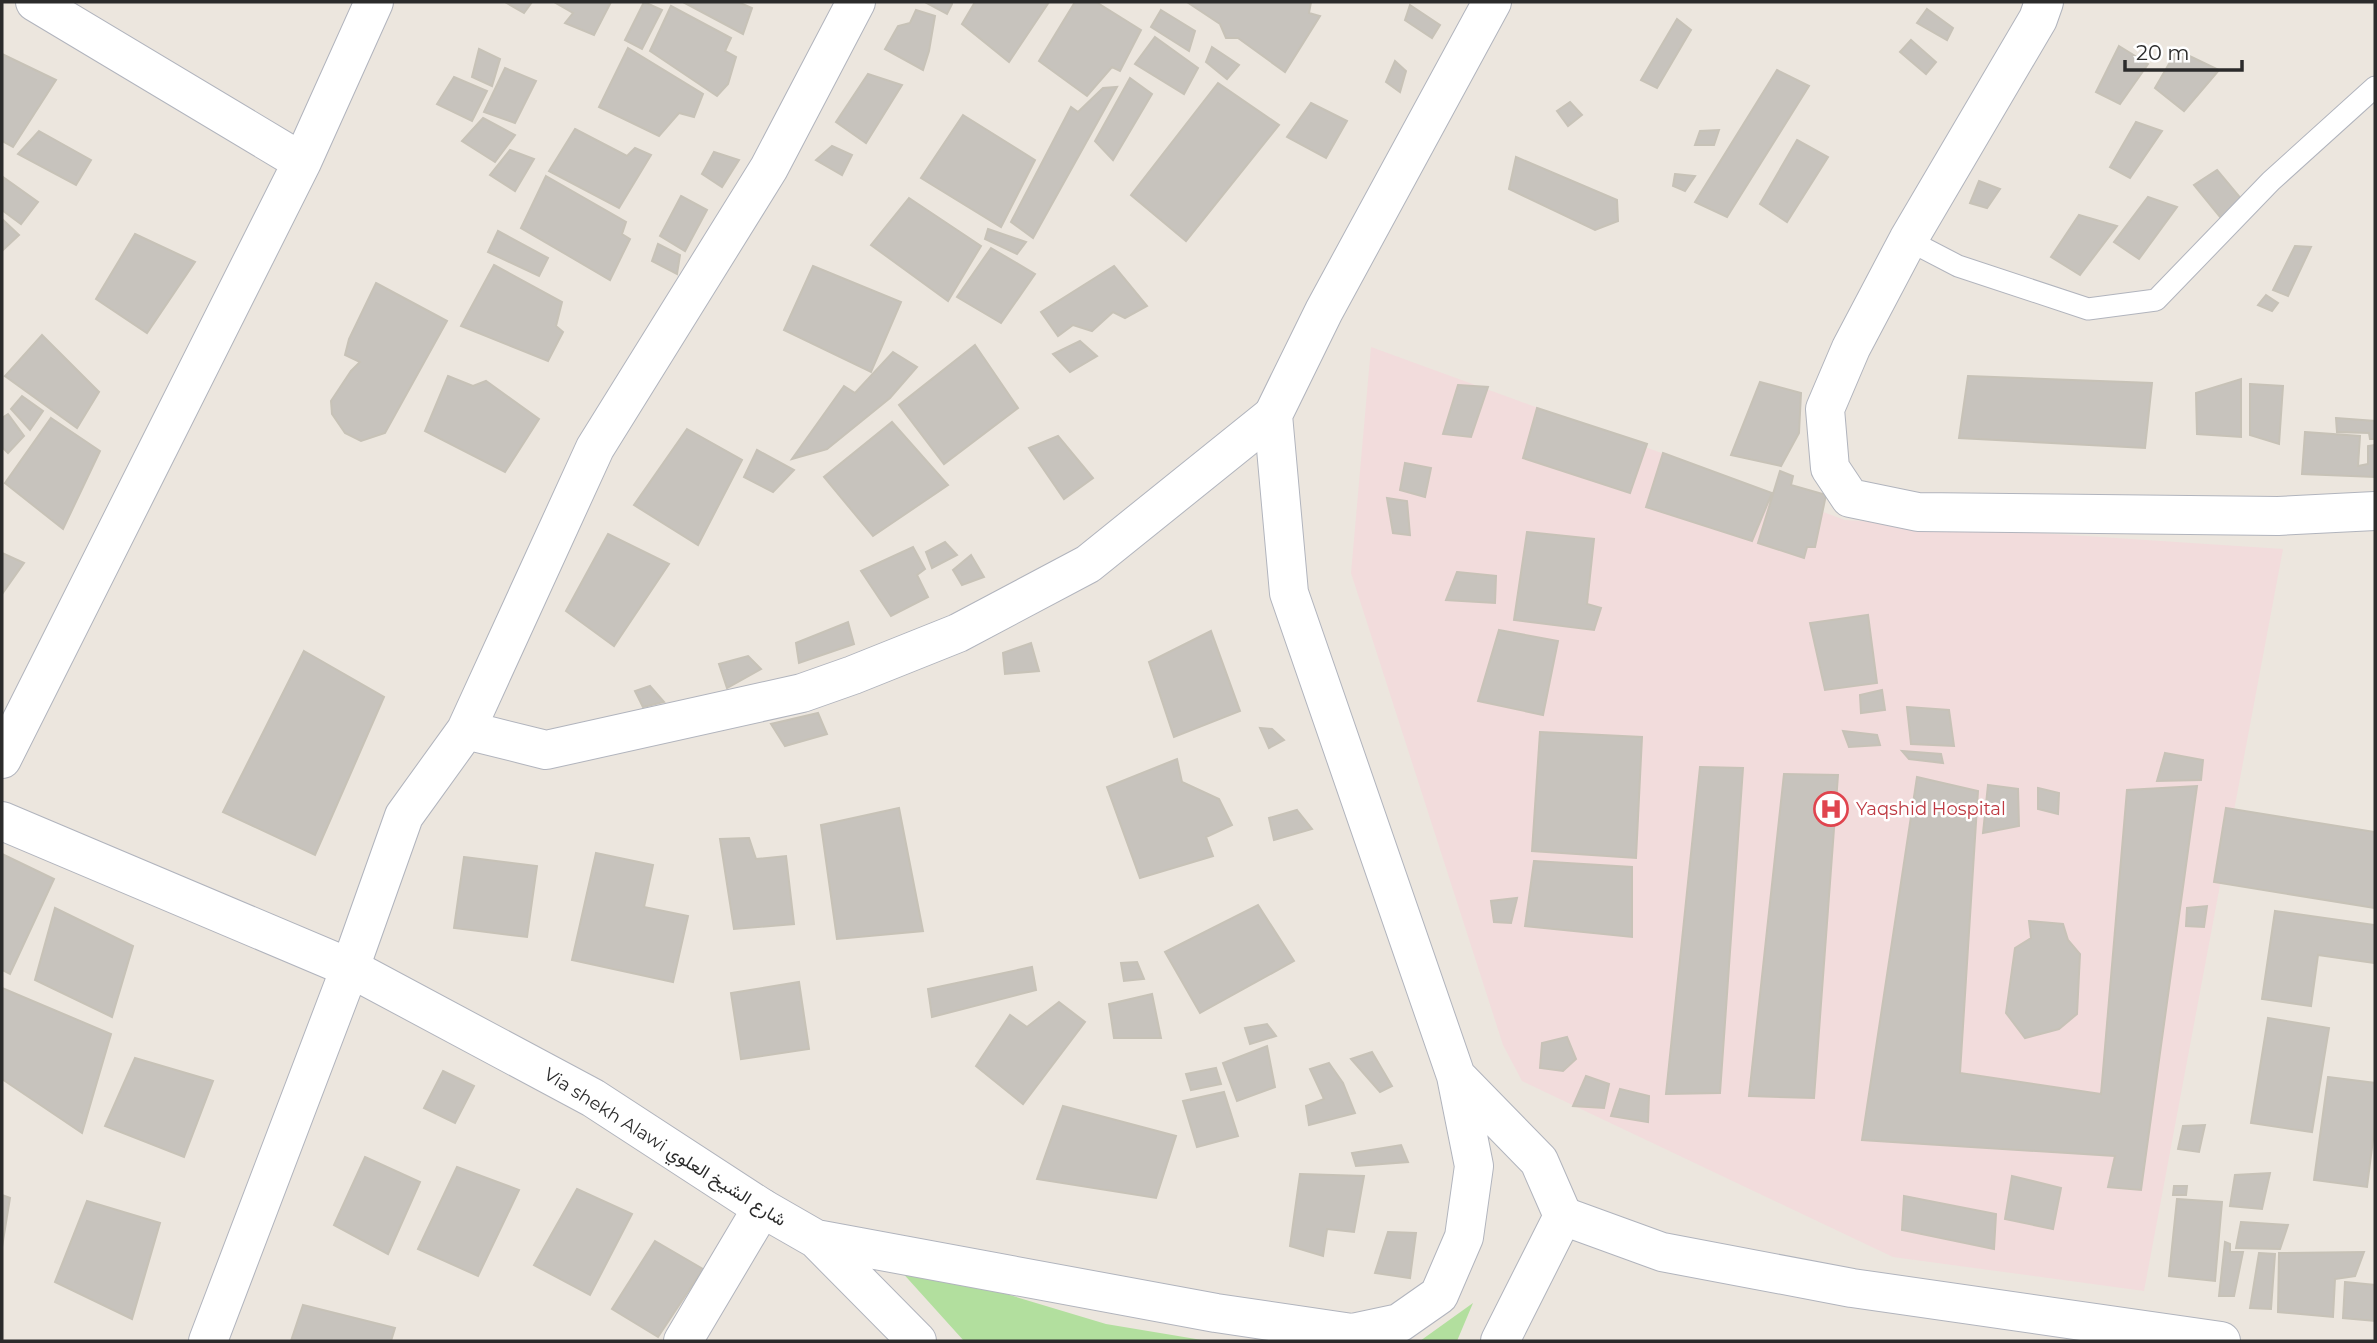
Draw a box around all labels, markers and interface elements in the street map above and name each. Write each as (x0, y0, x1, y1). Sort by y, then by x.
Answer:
scale bar (2125, 28, 2242, 72)
text: 20 m (2136, 40, 2190, 65)
hospital icon: Yaqshid Hospital (1812, 790, 1850, 828)
place label: Yaqshid Hospital (1856, 798, 2006, 820)
street label: Via shekh Alawi شارع الشيخ العلوي (538, 1063, 790, 1234)

